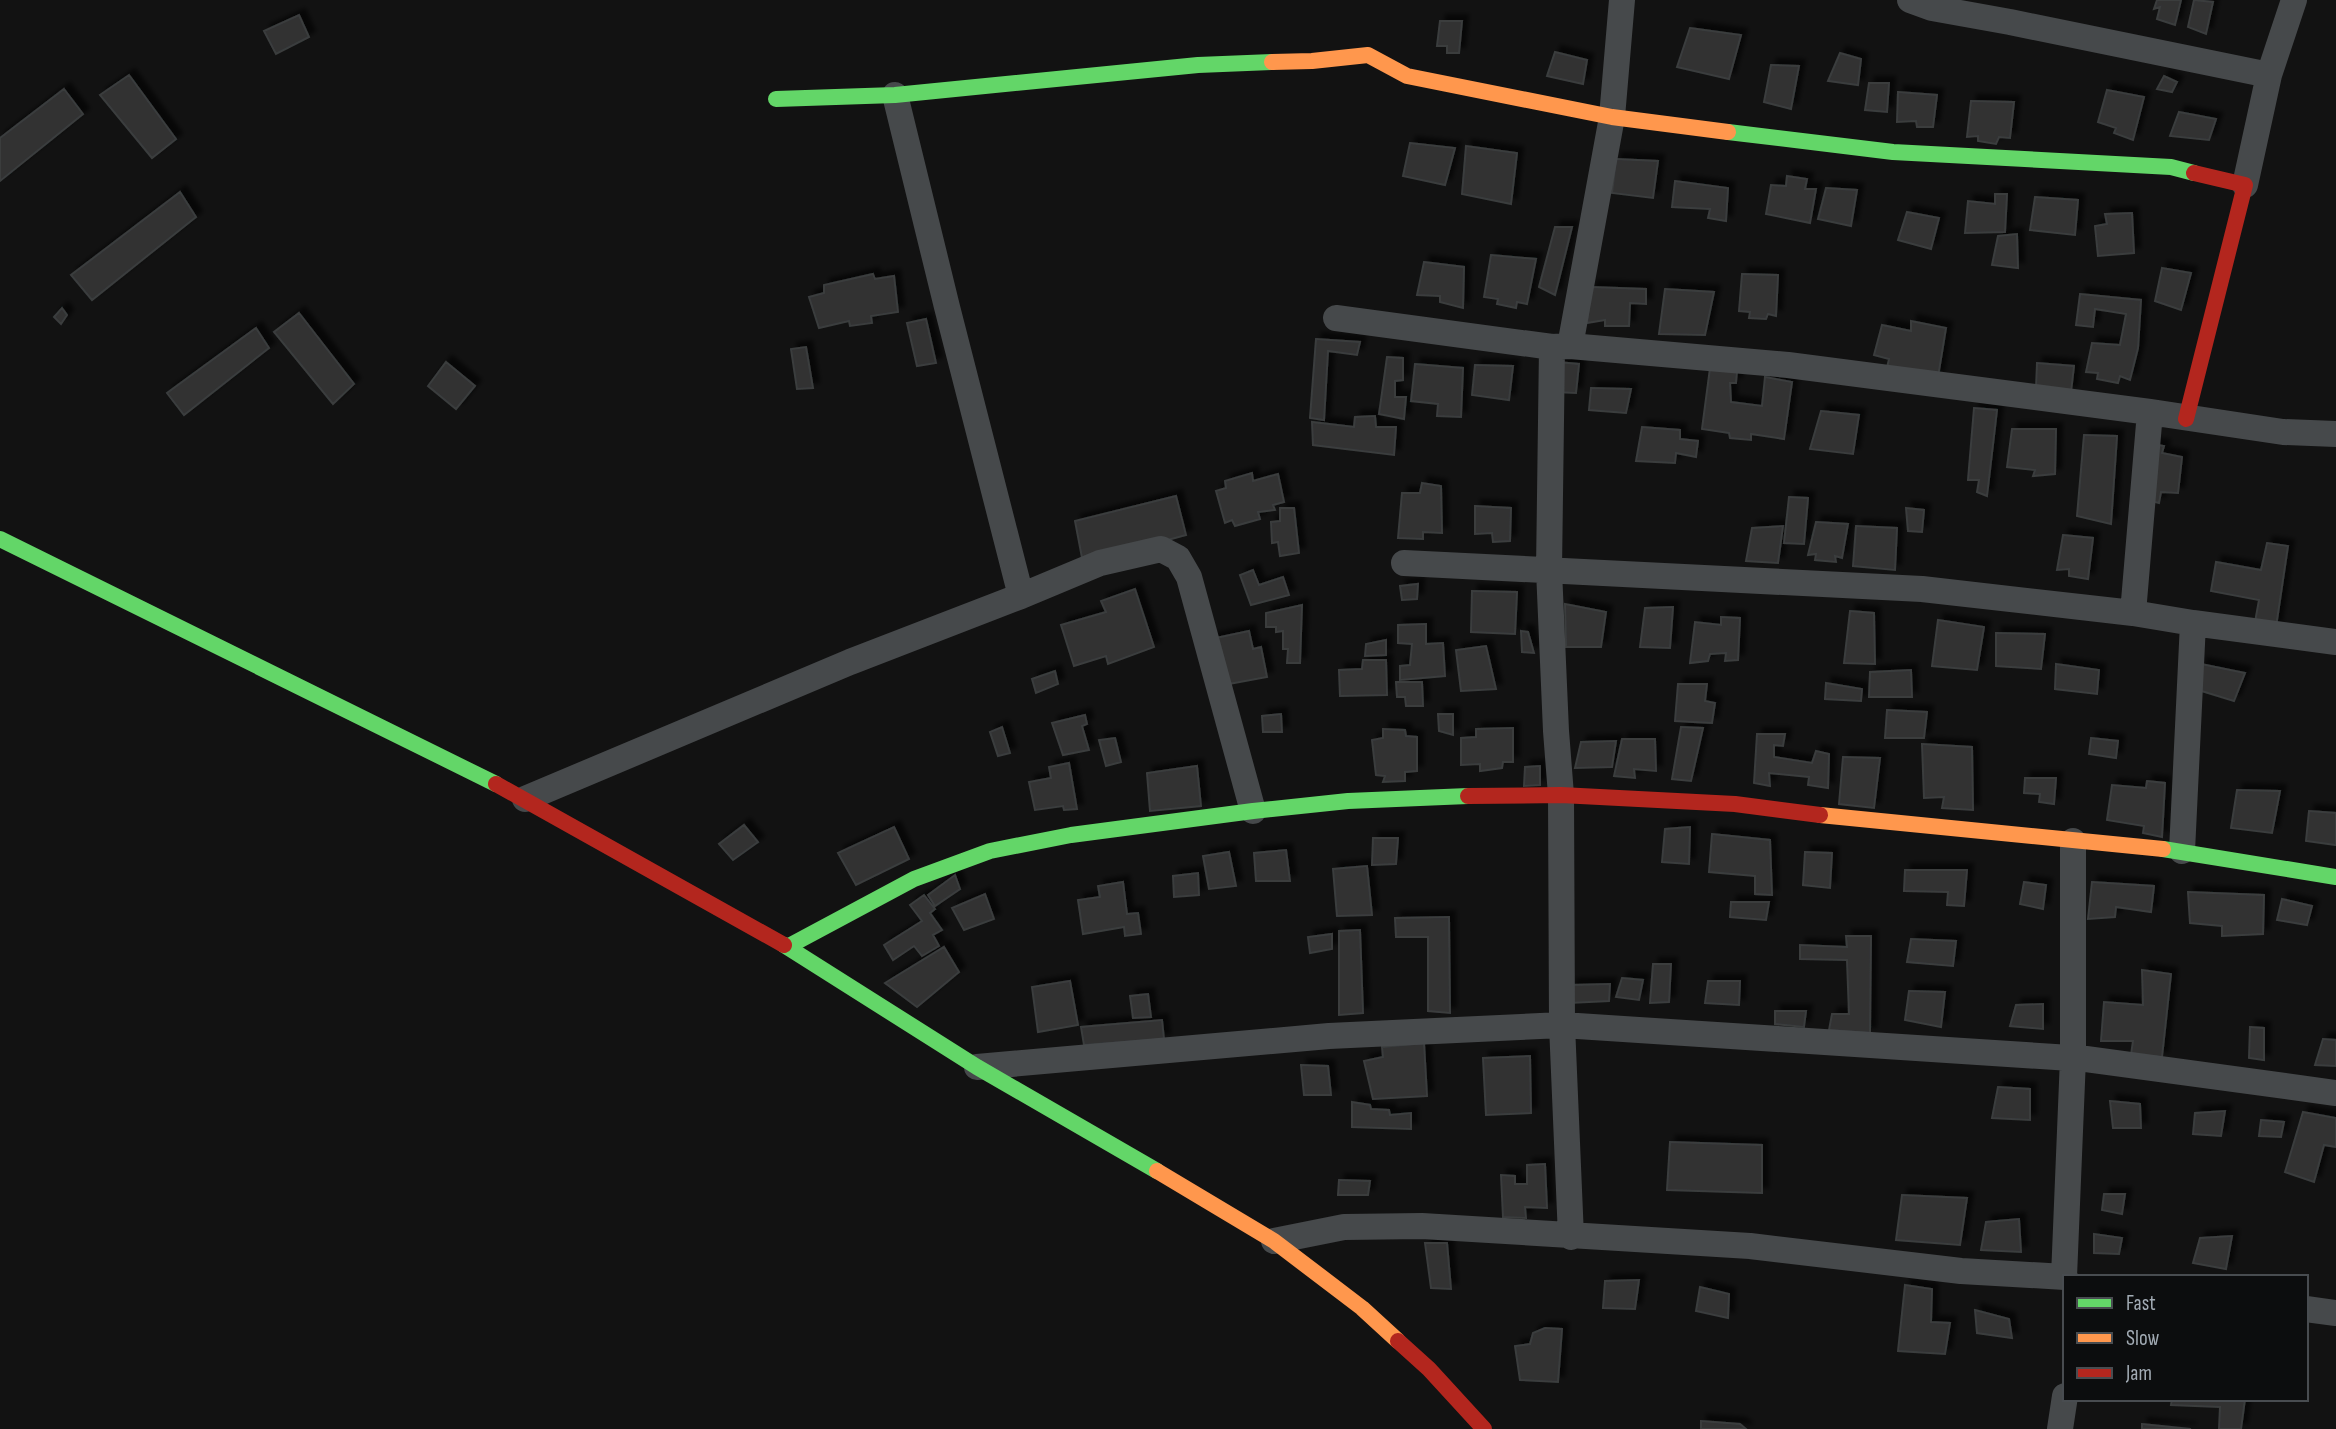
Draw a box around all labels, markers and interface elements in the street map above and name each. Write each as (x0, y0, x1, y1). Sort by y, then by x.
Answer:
legend (2063, 1275, 2308, 1401)
text: Fast (2126, 1291, 2156, 1316)
text: Slow (2126, 1326, 2160, 1351)
text: Jam (2125, 1361, 2152, 1386)

